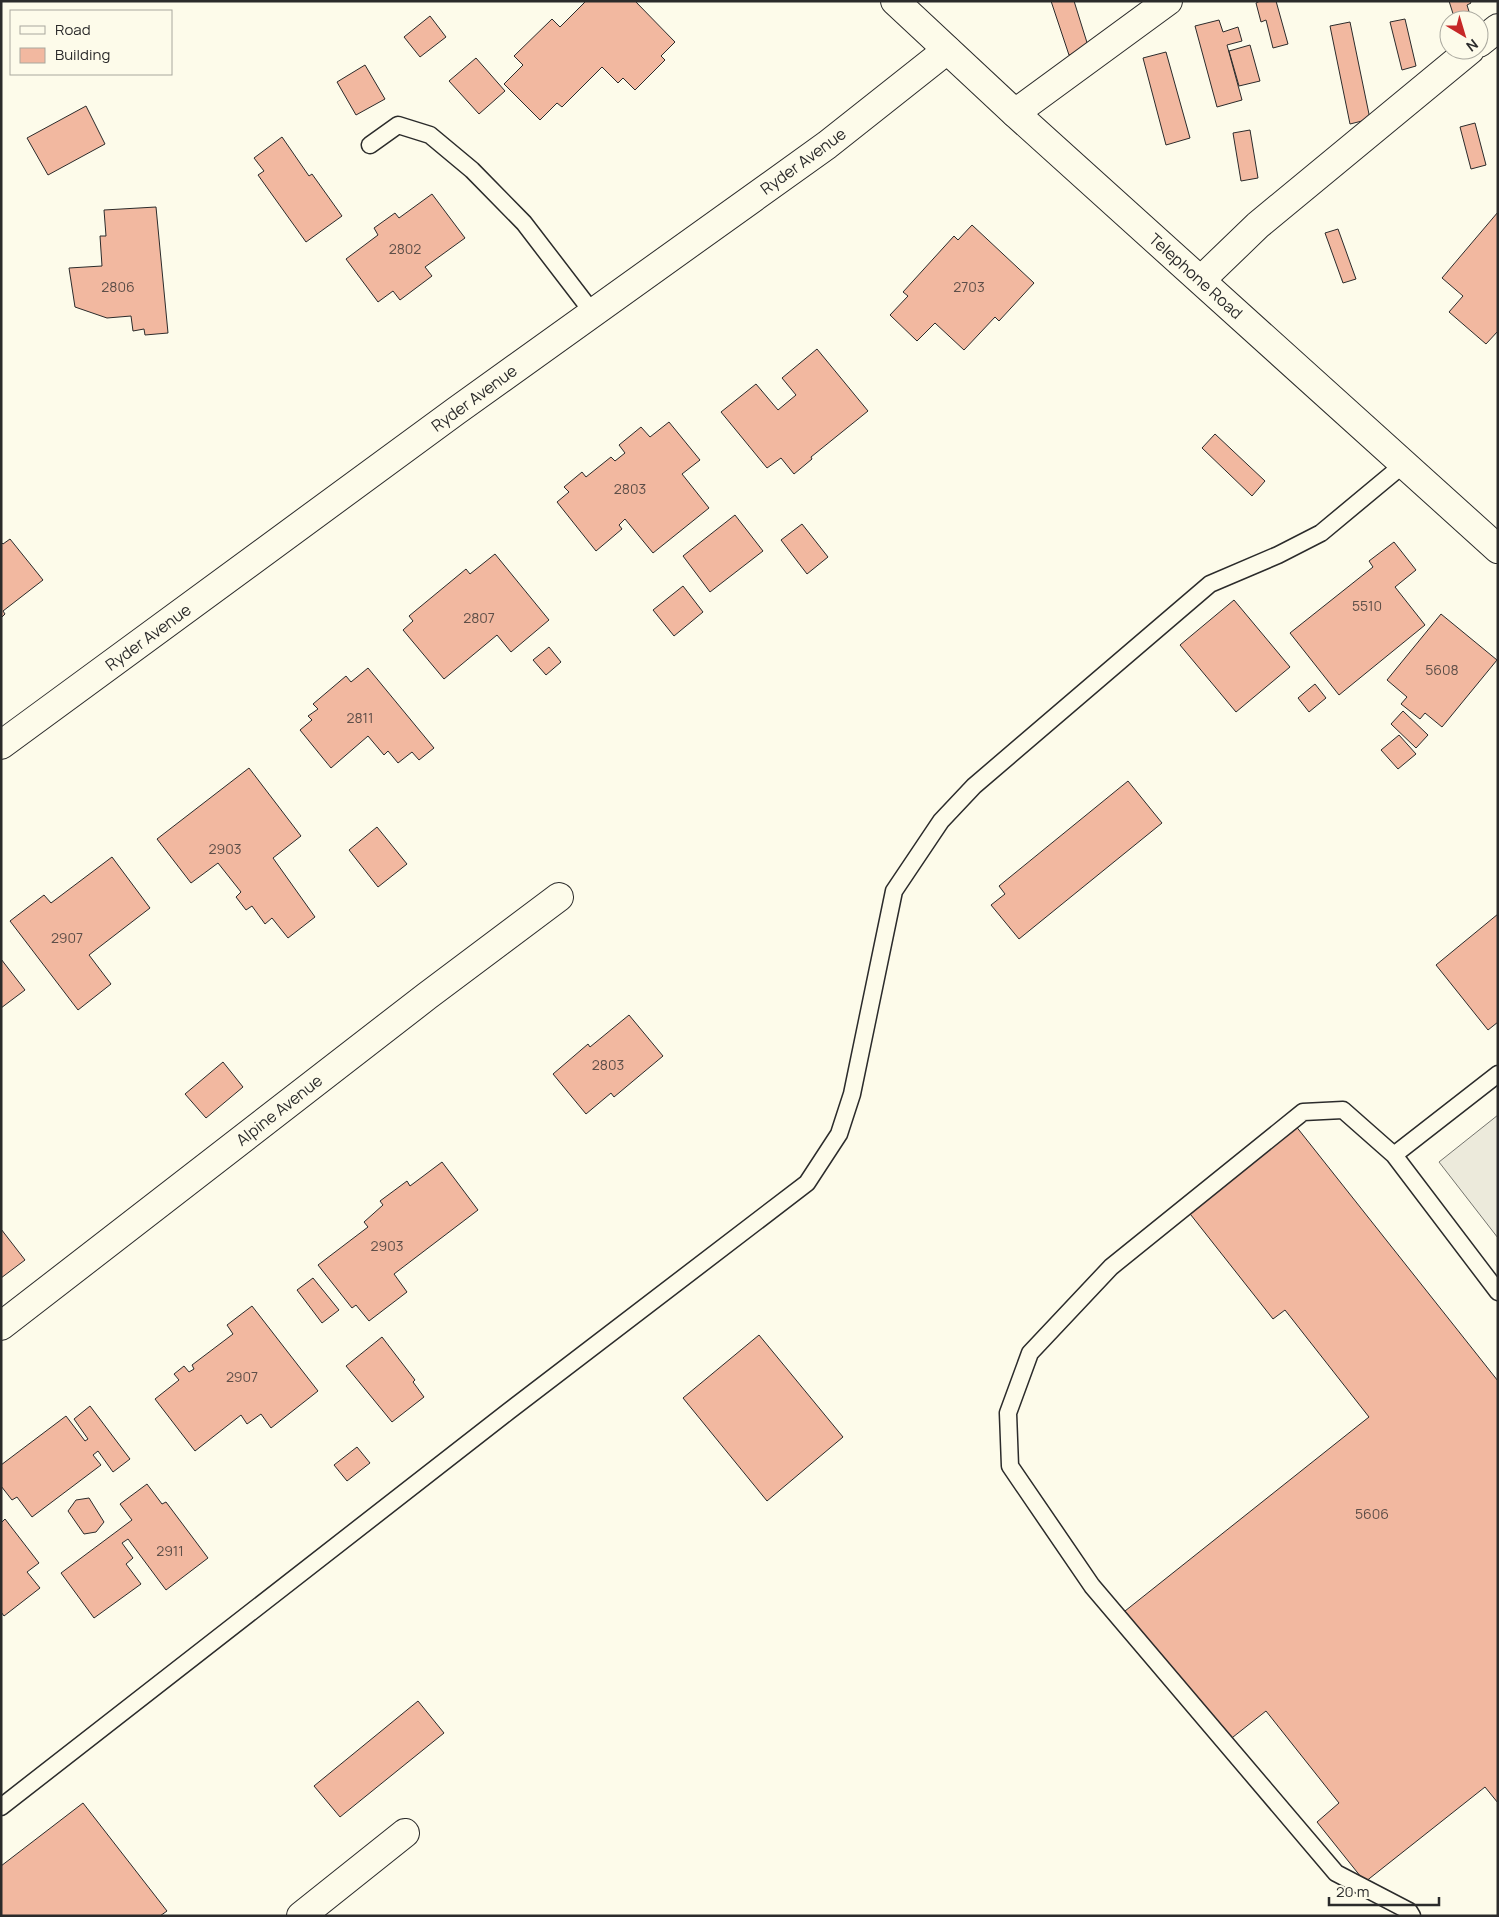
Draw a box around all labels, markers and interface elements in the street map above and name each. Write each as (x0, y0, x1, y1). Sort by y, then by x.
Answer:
legend (10, 10, 172, 75)
north arrow (1439, 10, 1489, 60)
text: Road (55, 19, 91, 40)
text: N (1462, 35, 1482, 56)
text: Building (55, 44, 110, 65)
street label: Ryder Avenue (756, 122, 850, 200)
street label: Telephone Road (1144, 228, 1248, 324)
house number: 2802 (389, 239, 421, 258)
house number: 2806 (101, 277, 135, 296)
house number: 2703 (953, 277, 985, 296)
street label: Ryder Avenue (427, 359, 521, 437)
house number: 2803 (614, 479, 646, 498)
house number: 5510 (1352, 596, 1382, 615)
street label: Ryder Avenue (101, 598, 195, 676)
house number: 2807 (463, 608, 495, 627)
house number: 5608 (1425, 660, 1459, 679)
house number: 2811 (346, 708, 374, 727)
house number: 2903 (209, 839, 241, 858)
house number: 2907 (51, 928, 83, 947)
house number: 2803 (592, 1055, 624, 1074)
street label: Alpine Avenue (231, 1069, 327, 1151)
house number: 2903 (371, 1236, 403, 1255)
house number: 2907 (226, 1367, 258, 1386)
house number: 5606 (1355, 1504, 1389, 1523)
house number: 2911 (156, 1541, 184, 1560)
scale bar (1329, 1874, 1439, 1906)
text: 20 m (1336, 1881, 1369, 1902)

